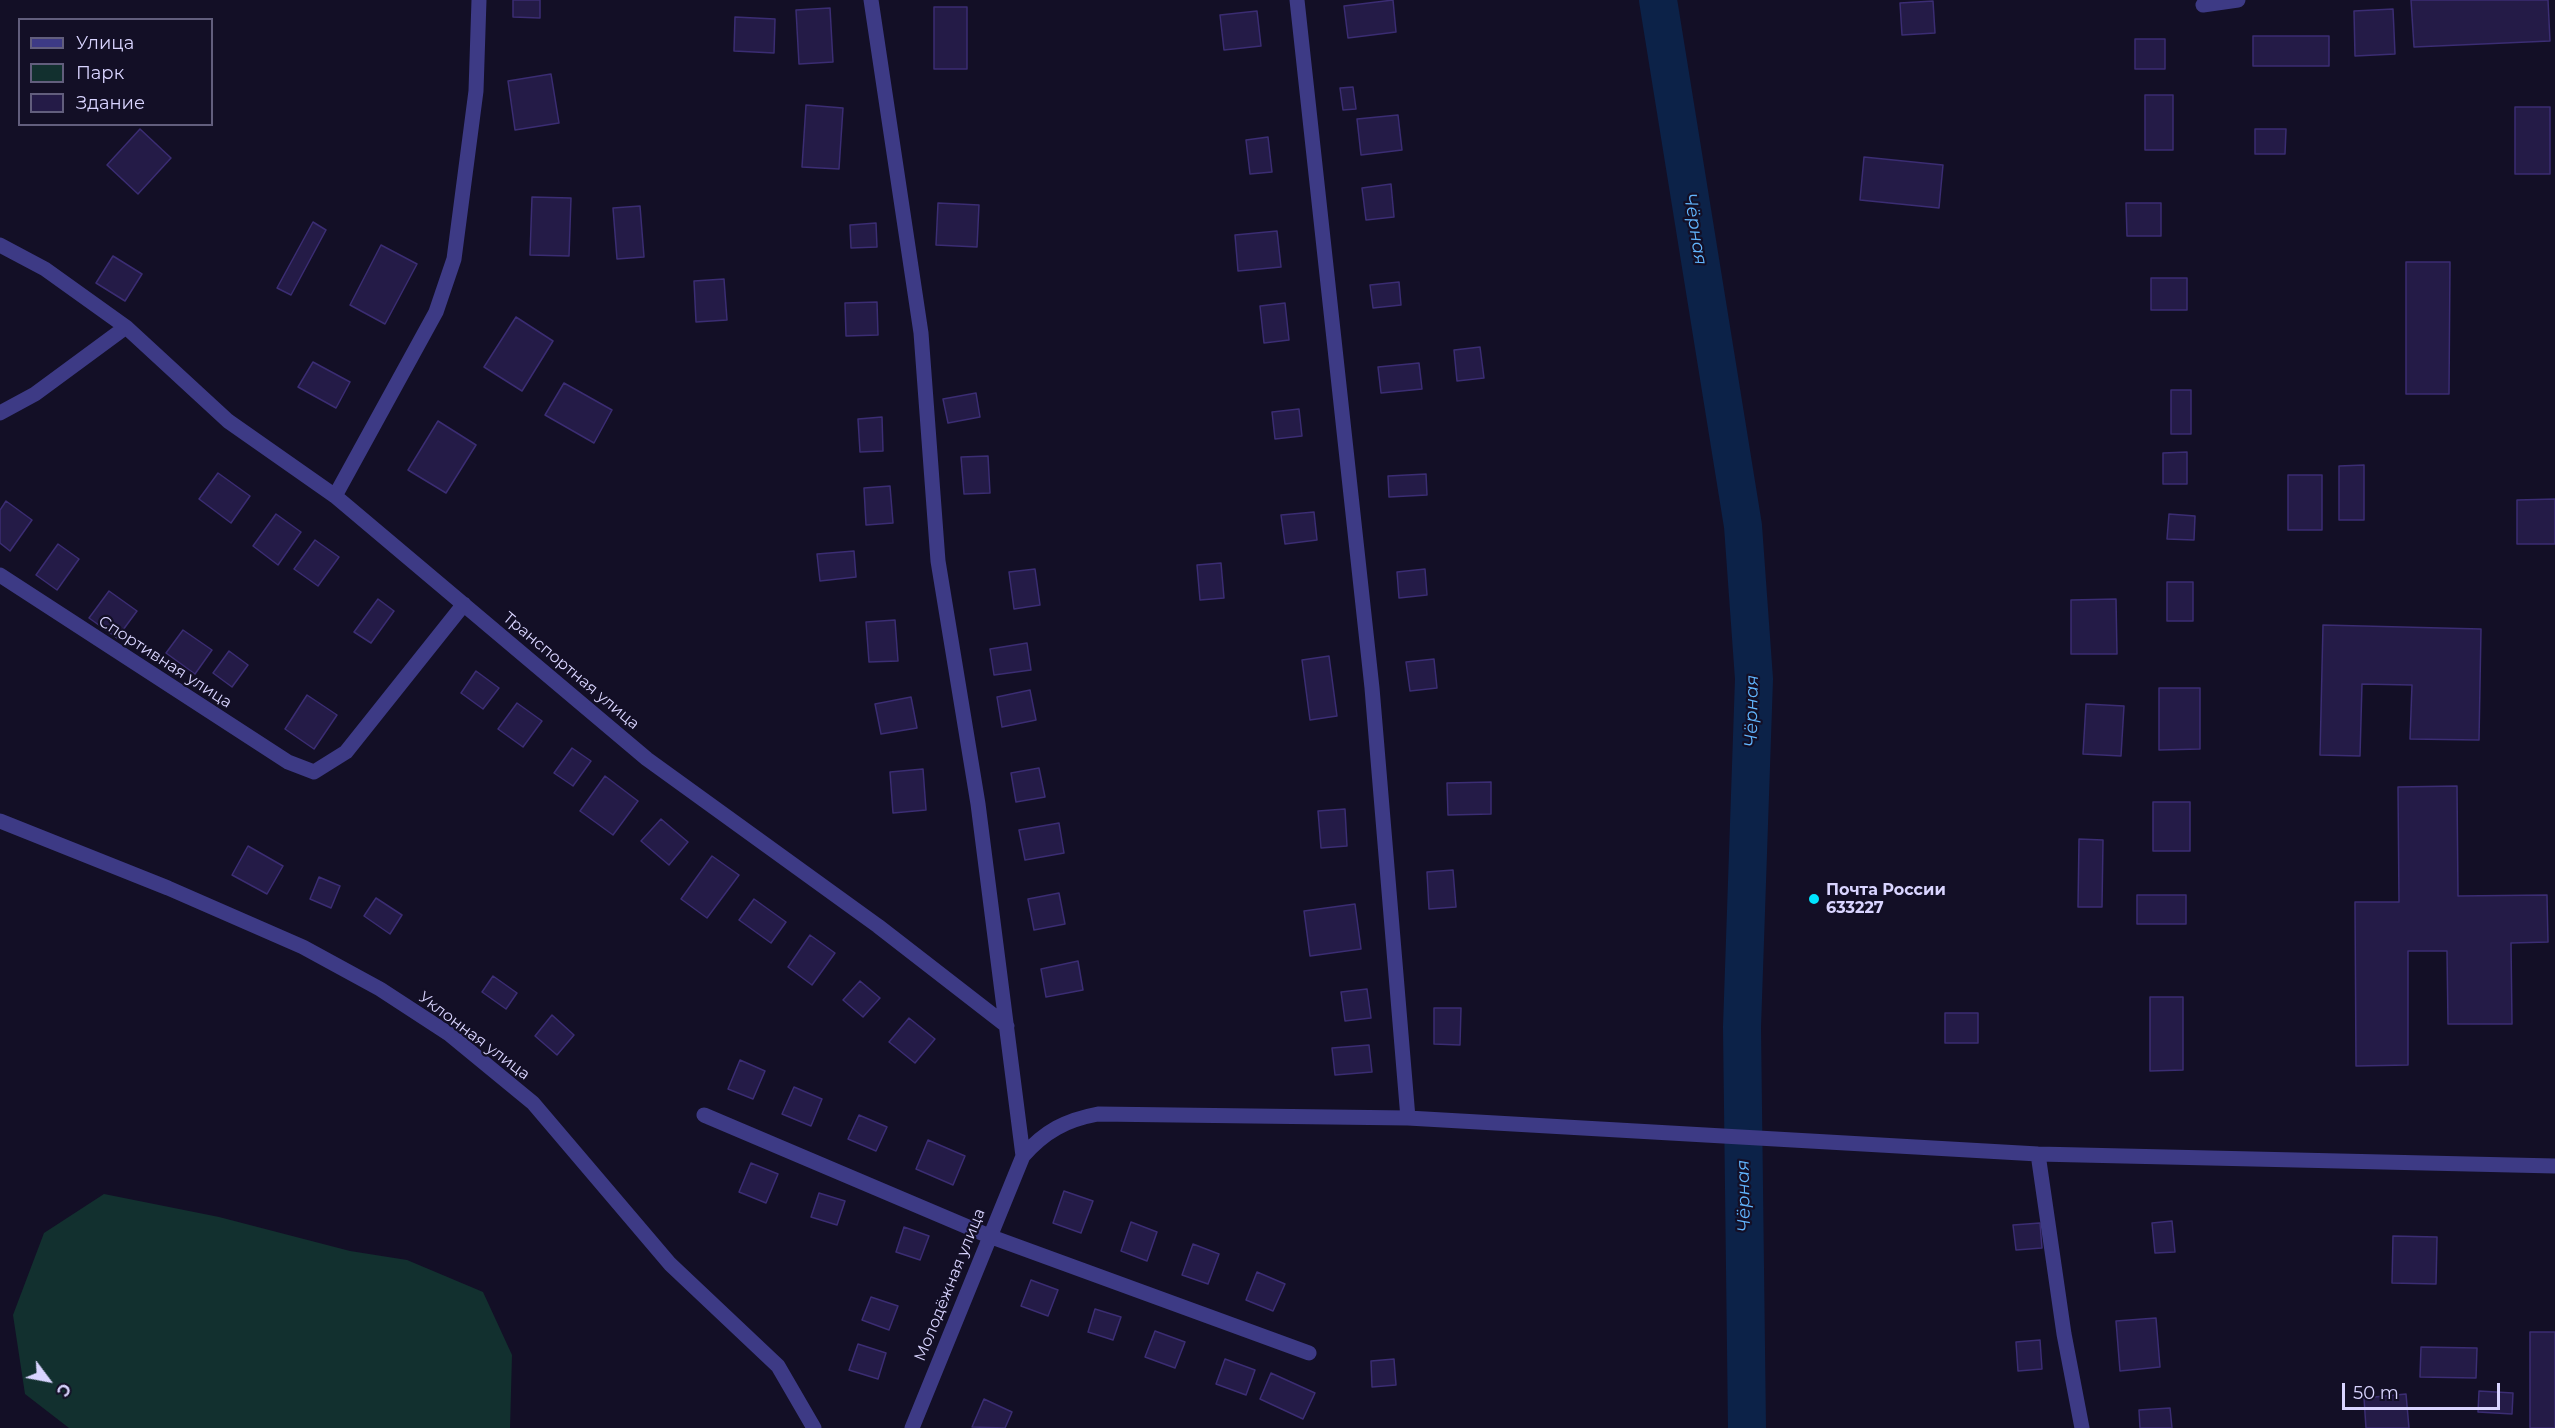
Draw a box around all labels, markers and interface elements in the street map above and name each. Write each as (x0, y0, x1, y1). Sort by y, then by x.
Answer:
legend (18, 18, 213, 126)
text: Улица (76, 32, 134, 54)
text: Парк (76, 62, 124, 84)
text: Здание (76, 92, 145, 114)
water label: Чёрная (1679, 192, 1711, 266)
street label: Транспортная улица (499, 608, 643, 734)
street label: Спортивная улица (95, 612, 235, 712)
water label: Чёрная (1741, 675, 1763, 747)
place label: Почта России 633227 (1826, 880, 1946, 918)
marker: Почта России 633227 (1807, 892, 1821, 906)
street label: Уклонная улица (414, 988, 534, 1084)
water label: Чёрная (1733, 1160, 1755, 1232)
street label: Молодёжная улица (911, 1206, 989, 1364)
north arrow (18, 1350, 78, 1410)
scale bar (2345, 1371, 2502, 1409)
text: С (53, 1380, 75, 1400)
text: 50 m (2353, 1382, 2399, 1404)

